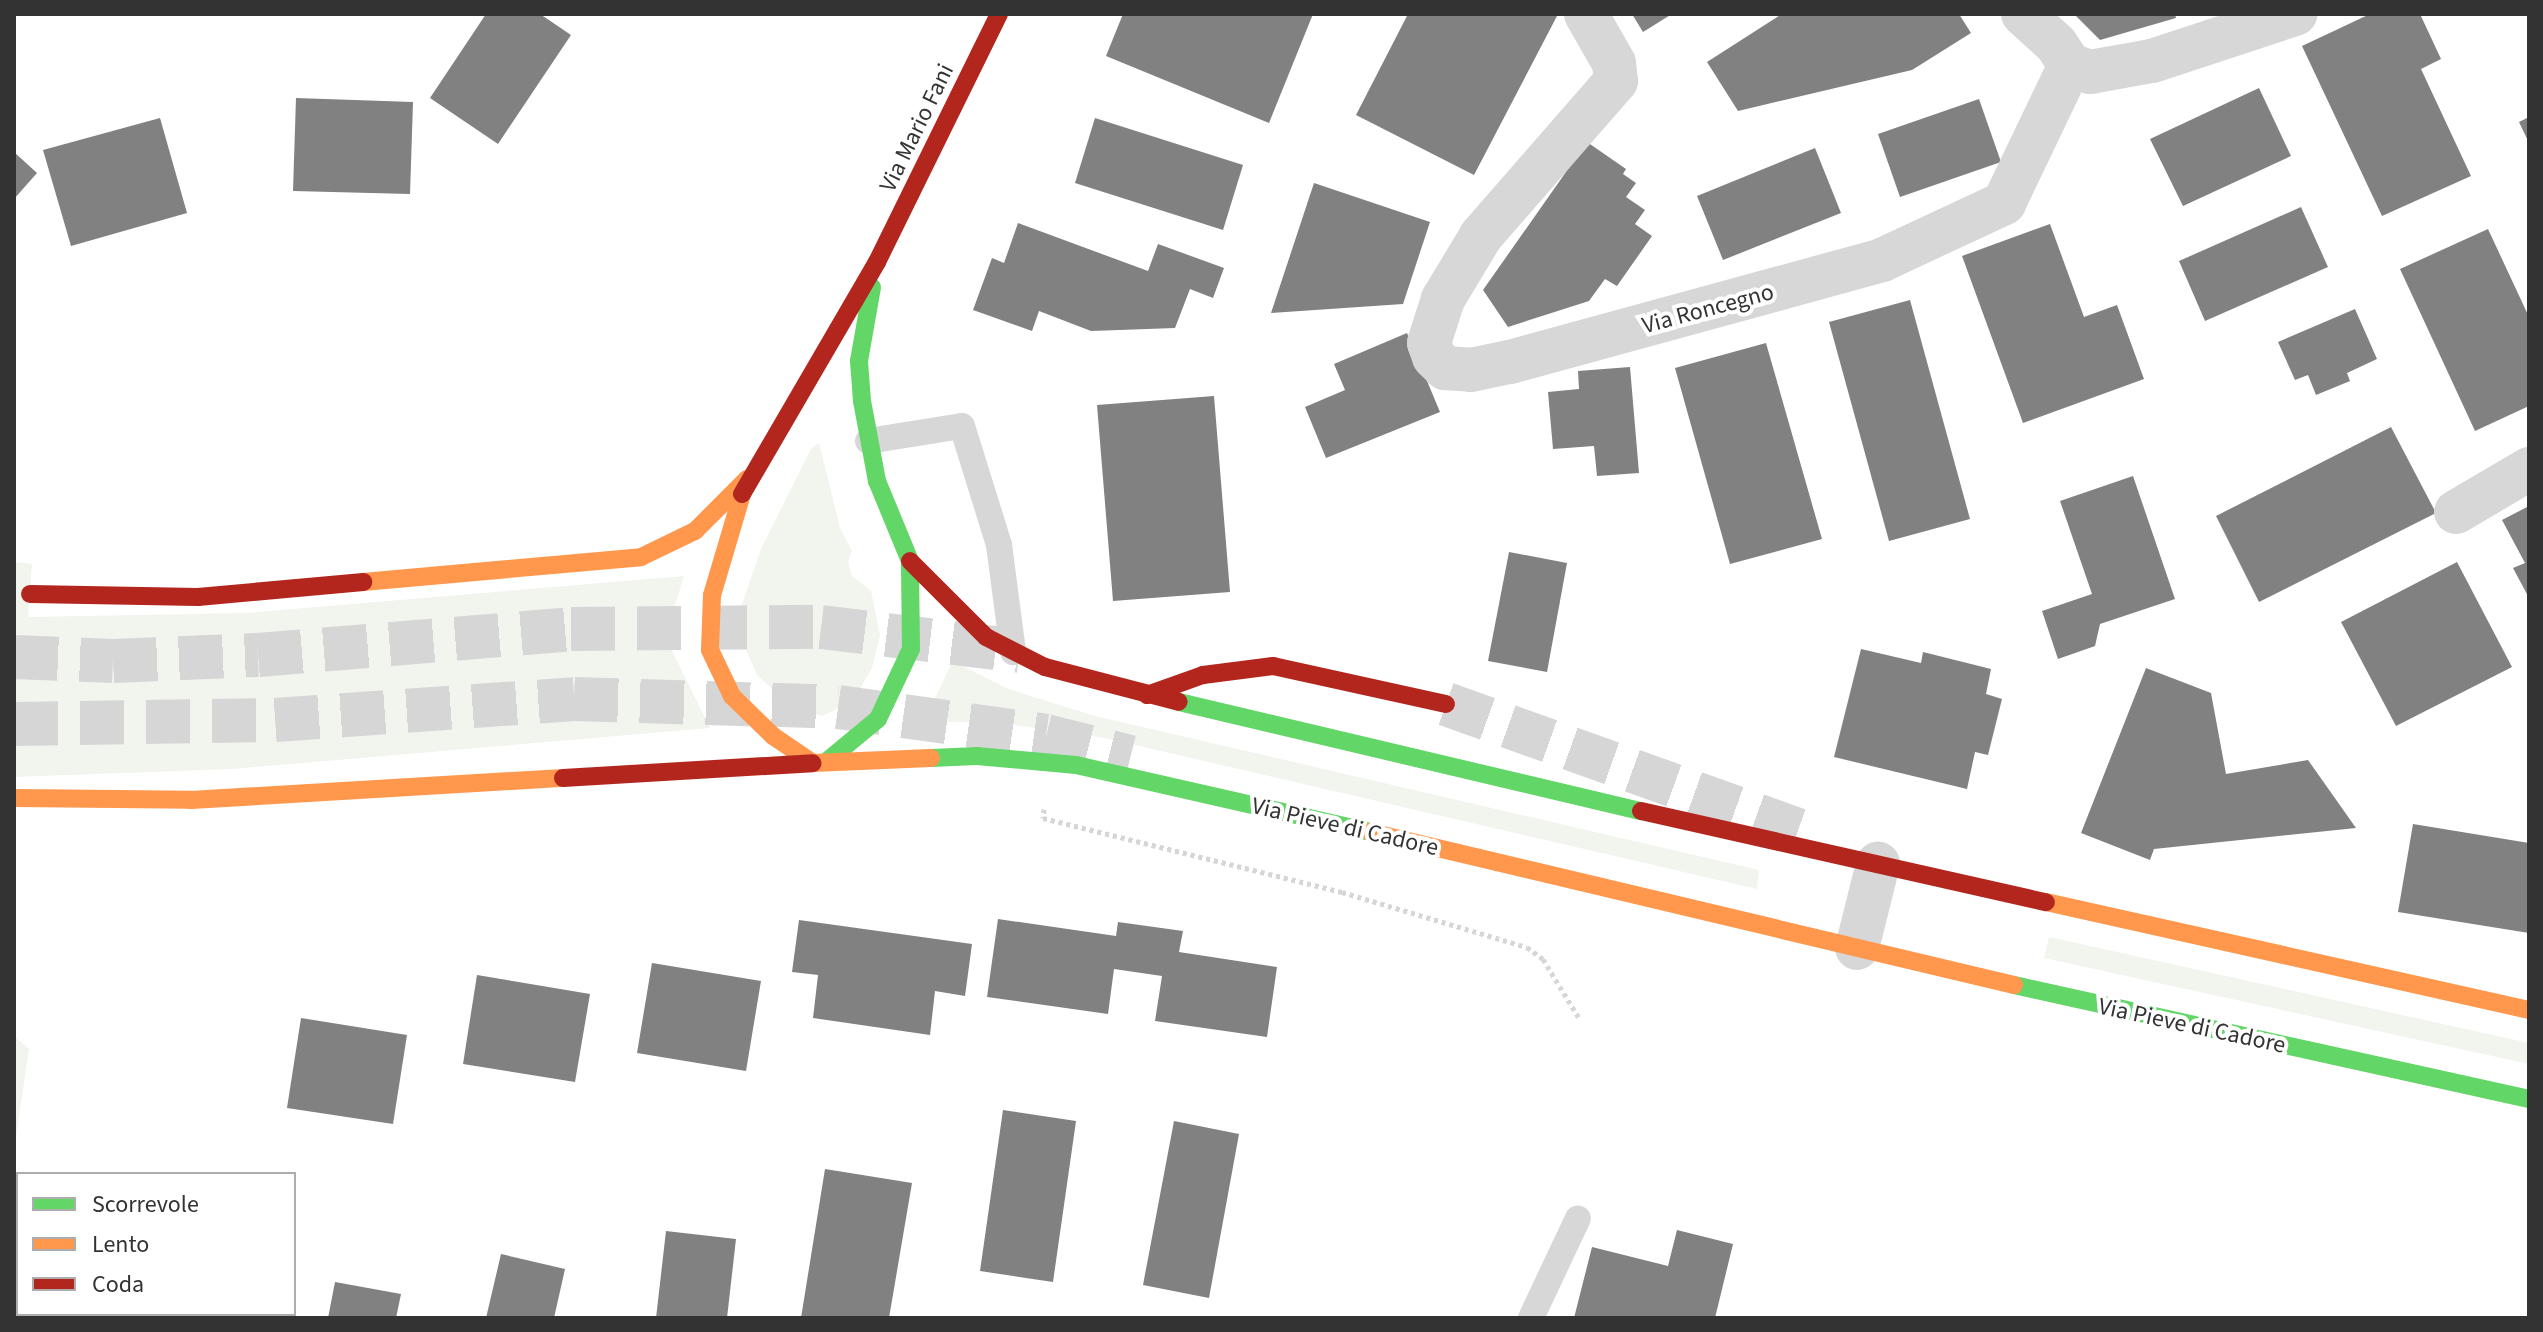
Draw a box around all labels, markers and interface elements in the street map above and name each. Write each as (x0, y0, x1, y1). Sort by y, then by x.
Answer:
street label: Via Mario Fani (874, 59, 960, 197)
street label: Via Roncegno (1639, 278, 1777, 340)
street label: Via Pieve di Cadore (1249, 792, 1441, 862)
street label: Via Pieve di Cadore (2096, 992, 2288, 1060)
legend (16, 1172, 296, 1316)
text: Scorrevole (92, 1187, 199, 1222)
text: Lento (92, 1227, 149, 1262)
text: Coda (92, 1267, 144, 1302)

